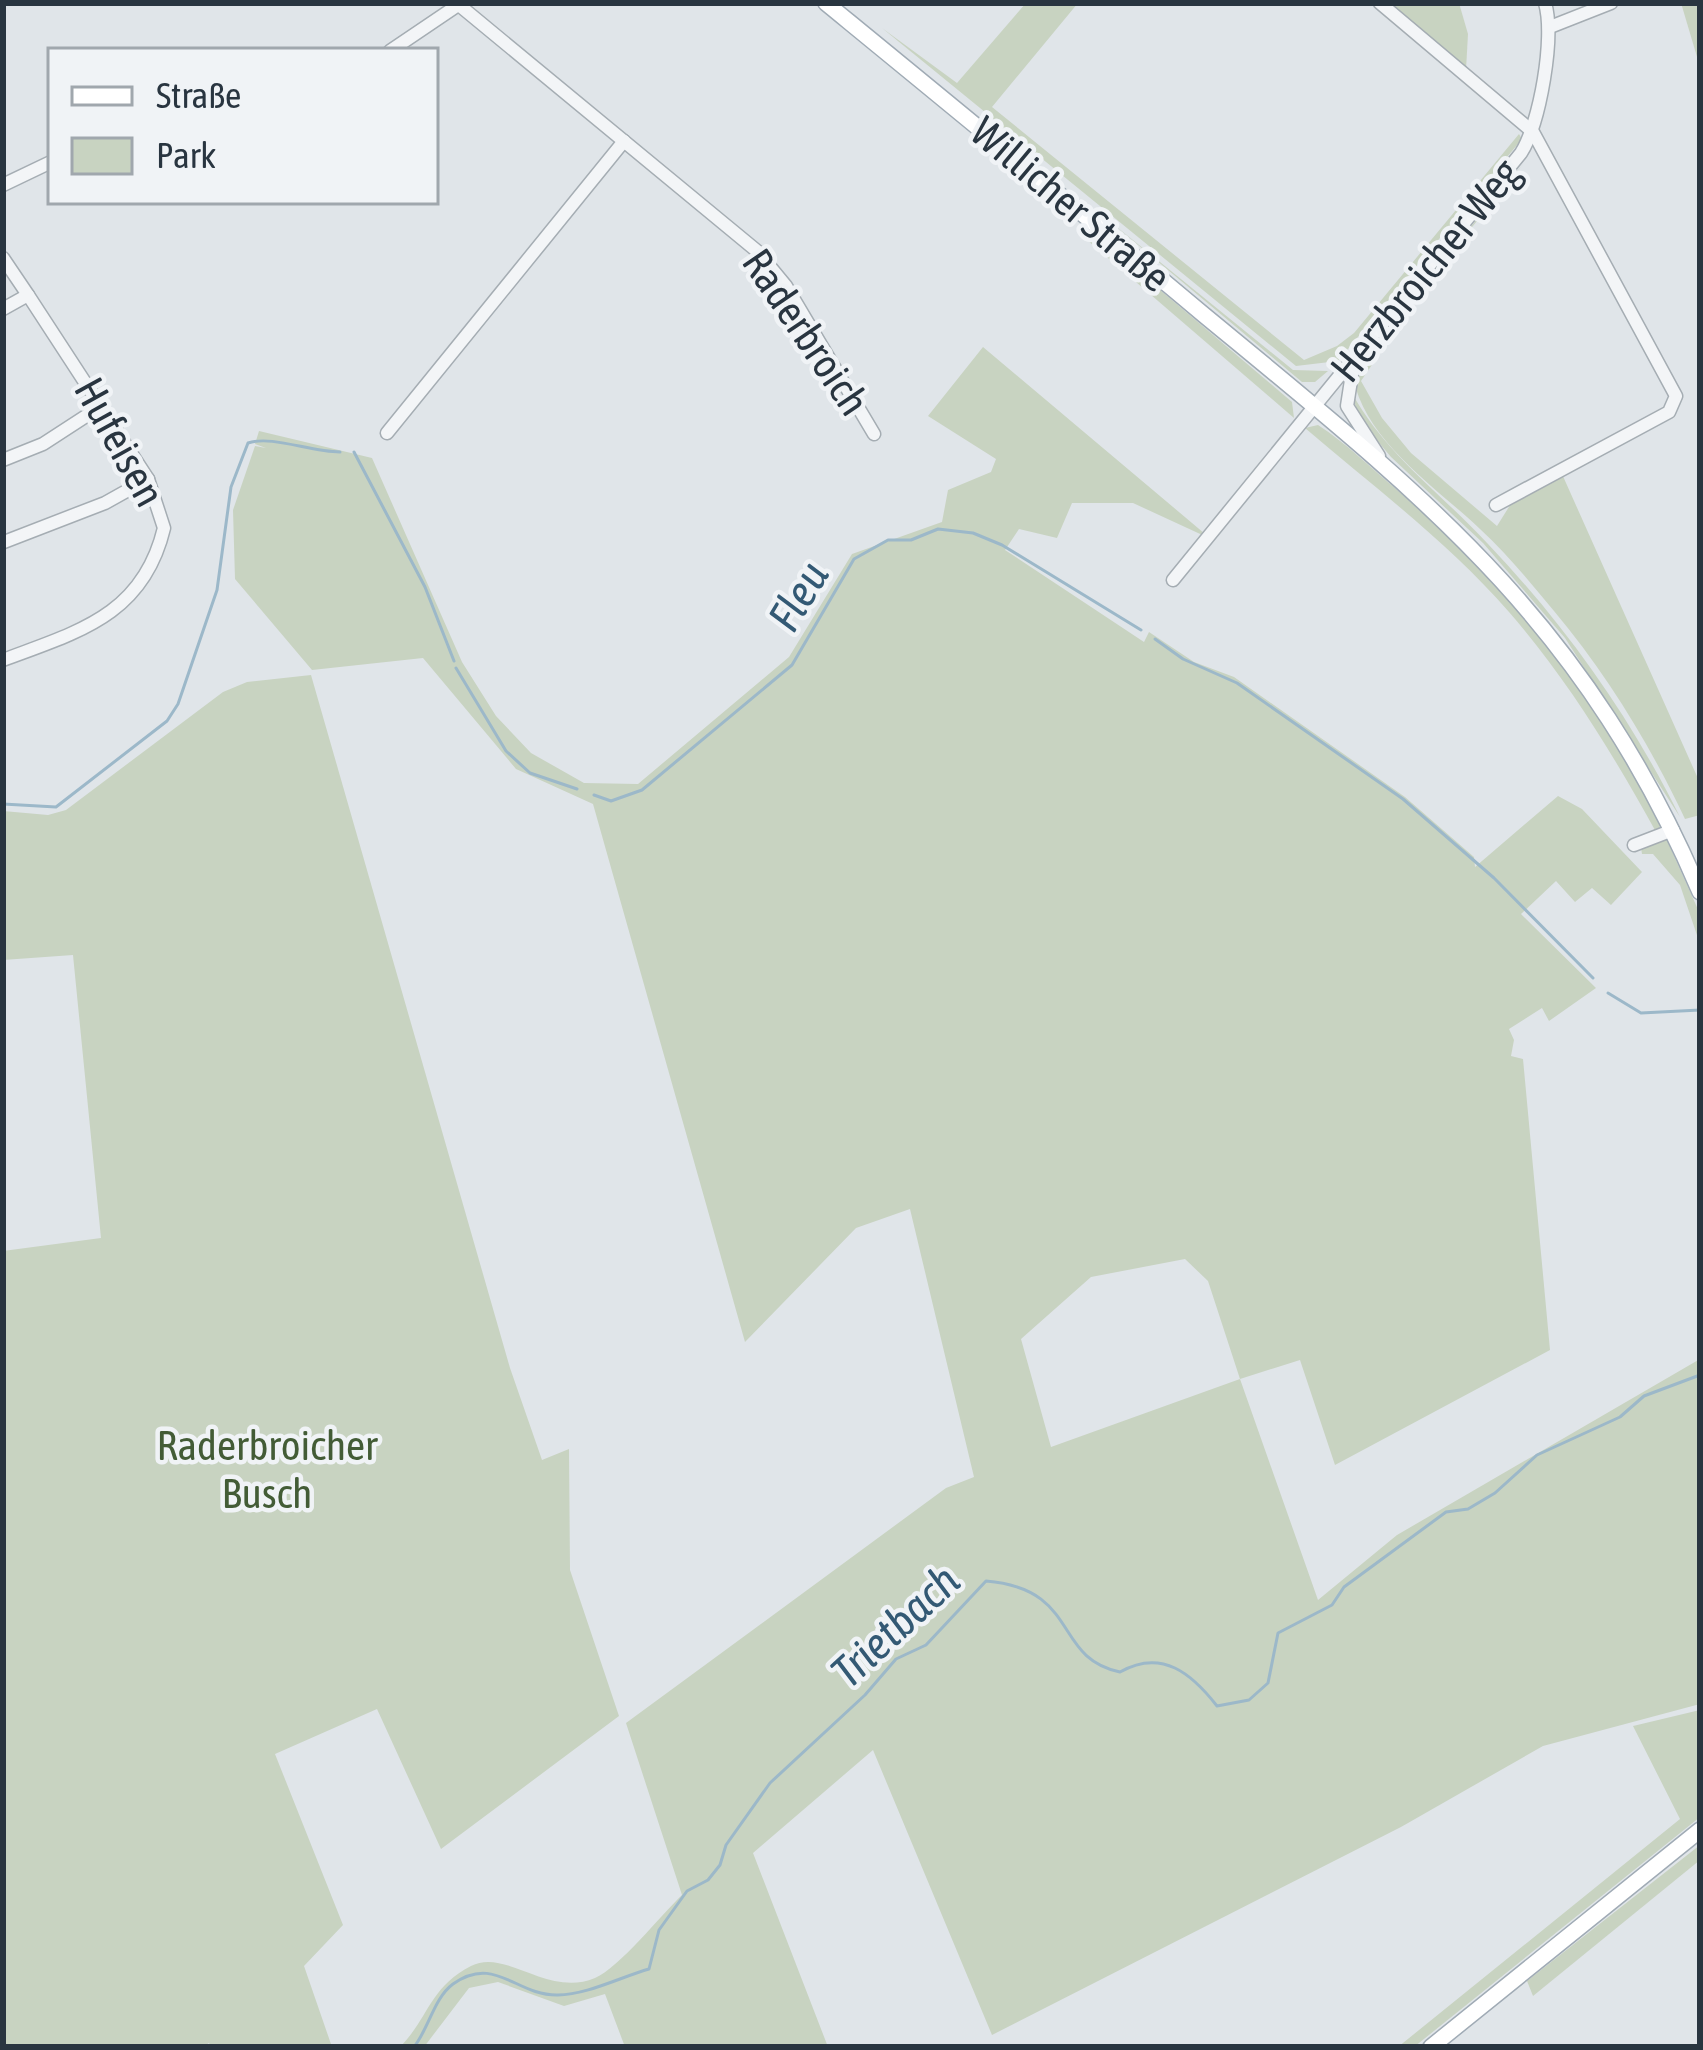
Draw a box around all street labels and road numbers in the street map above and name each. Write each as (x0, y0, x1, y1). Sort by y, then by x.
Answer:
street label: Willicher Straße (962, 107, 1180, 301)
street label: Herzbroicher Weg (1321, 149, 1529, 391)
street label: Raderbroich (733, 240, 879, 424)
street label: Hufeisen (65, 369, 175, 515)

